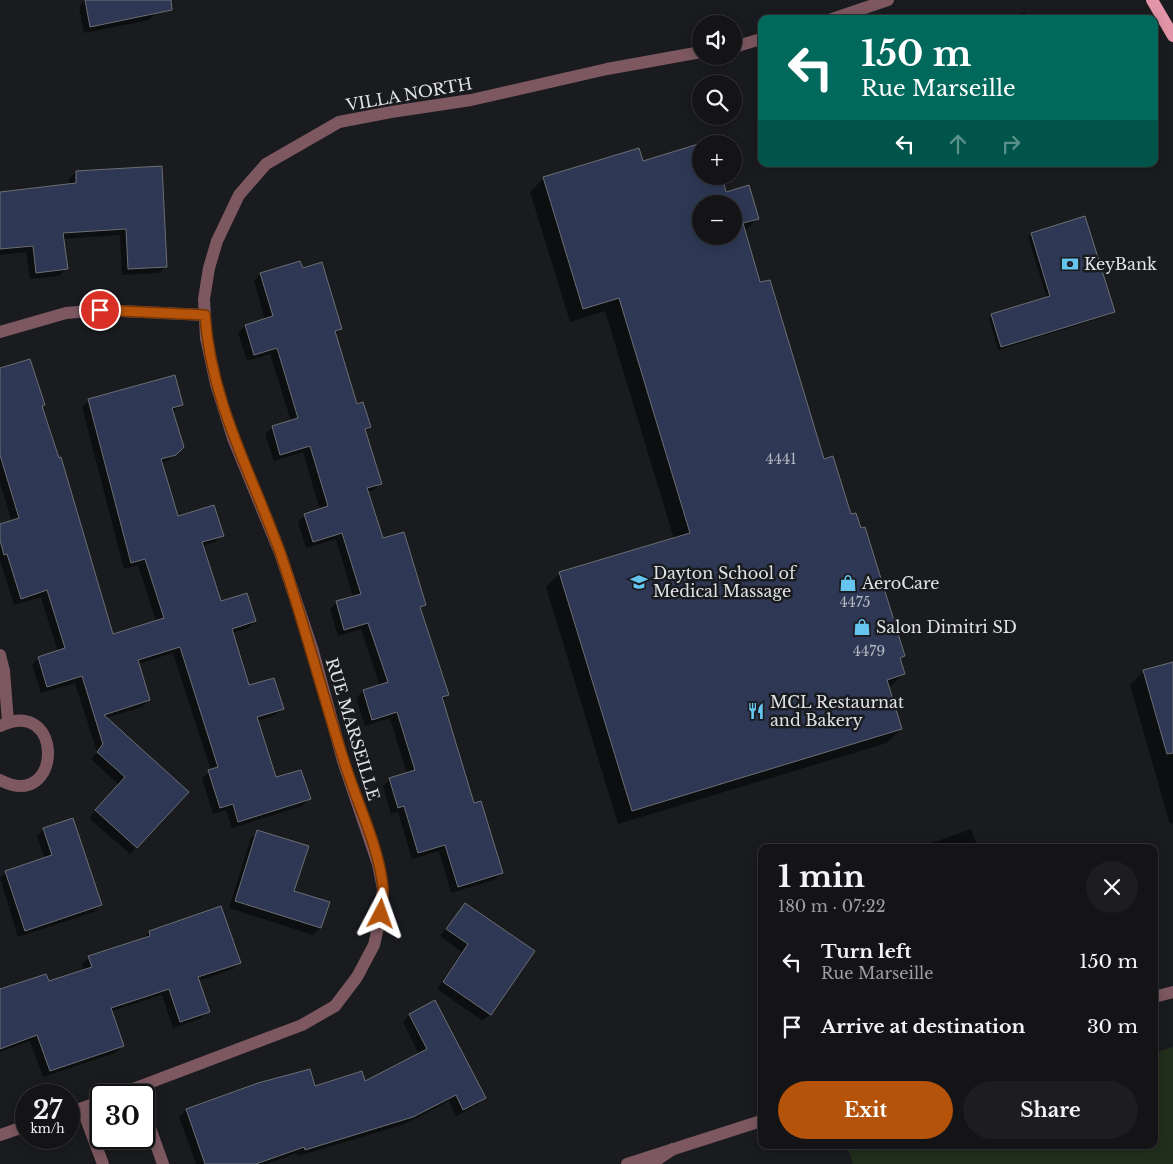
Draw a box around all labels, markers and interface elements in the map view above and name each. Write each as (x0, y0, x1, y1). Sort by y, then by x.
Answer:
map controls (692, 15, 742, 245)
button: sound (692, 15, 742, 65)
text: 150 m (861, 32, 972, 75)
icon: left (778, 35, 843, 100)
street label: VILLA NORTH (343, 73, 474, 115)
button: search (692, 75, 742, 125)
text: Rue Marseille (861, 75, 1016, 102)
icon: left (891, 130, 919, 158)
icon: ahead (944, 130, 972, 158)
icon: right (997, 130, 1025, 158)
button: + (692, 135, 742, 185)
button: − (692, 195, 742, 245)
bank icon: KeyBank (1060, 254, 1080, 274)
place label: KeyBank (1084, 254, 1157, 274)
pin (79, 289, 121, 331)
icon: arrive (86, 296, 114, 324)
house number: 4441 (766, 450, 796, 468)
place label: Dayton School of Medical Massage (653, 563, 798, 601)
school or university icon: Dayton School of Medical Massage (629, 572, 649, 592)
shop icon: AeroCare (838, 573, 858, 593)
place label: AeroCare (861, 573, 940, 593)
house number: 4475 (839, 593, 871, 611)
shop icon: Salon Dimitri SD (852, 617, 872, 637)
place label: Salon Dimitri SD (876, 617, 1017, 637)
house number: 4479 (853, 642, 885, 660)
street label: RUE MARSEILLE (322, 655, 384, 803)
place label: MCL Restaurnat and Bakery (770, 692, 904, 730)
restaurant icon: MCL Restaurnat and Bakery (746, 701, 766, 721)
text: 1 min (778, 858, 865, 895)
button: close (1086, 861, 1138, 913)
position arrow (354, 887, 406, 939)
text: 180 m · 07:22 (778, 896, 886, 916)
text: Turn left (821, 940, 912, 963)
icon: left (778, 948, 806, 976)
text: 150 m (1079, 950, 1138, 973)
text: Rue Marseille (821, 963, 933, 983)
icon: arrive (778, 1013, 806, 1041)
text: Arrive at destination (821, 1015, 1025, 1038)
text: 30 m (1087, 1015, 1138, 1038)
button: Exit (778, 1081, 953, 1139)
button: Share (963, 1081, 1138, 1139)
speed limit sign: 30 (90, 1084, 155, 1149)
text: 27 (33, 1095, 62, 1126)
text: km/h (30, 1121, 65, 1136)

